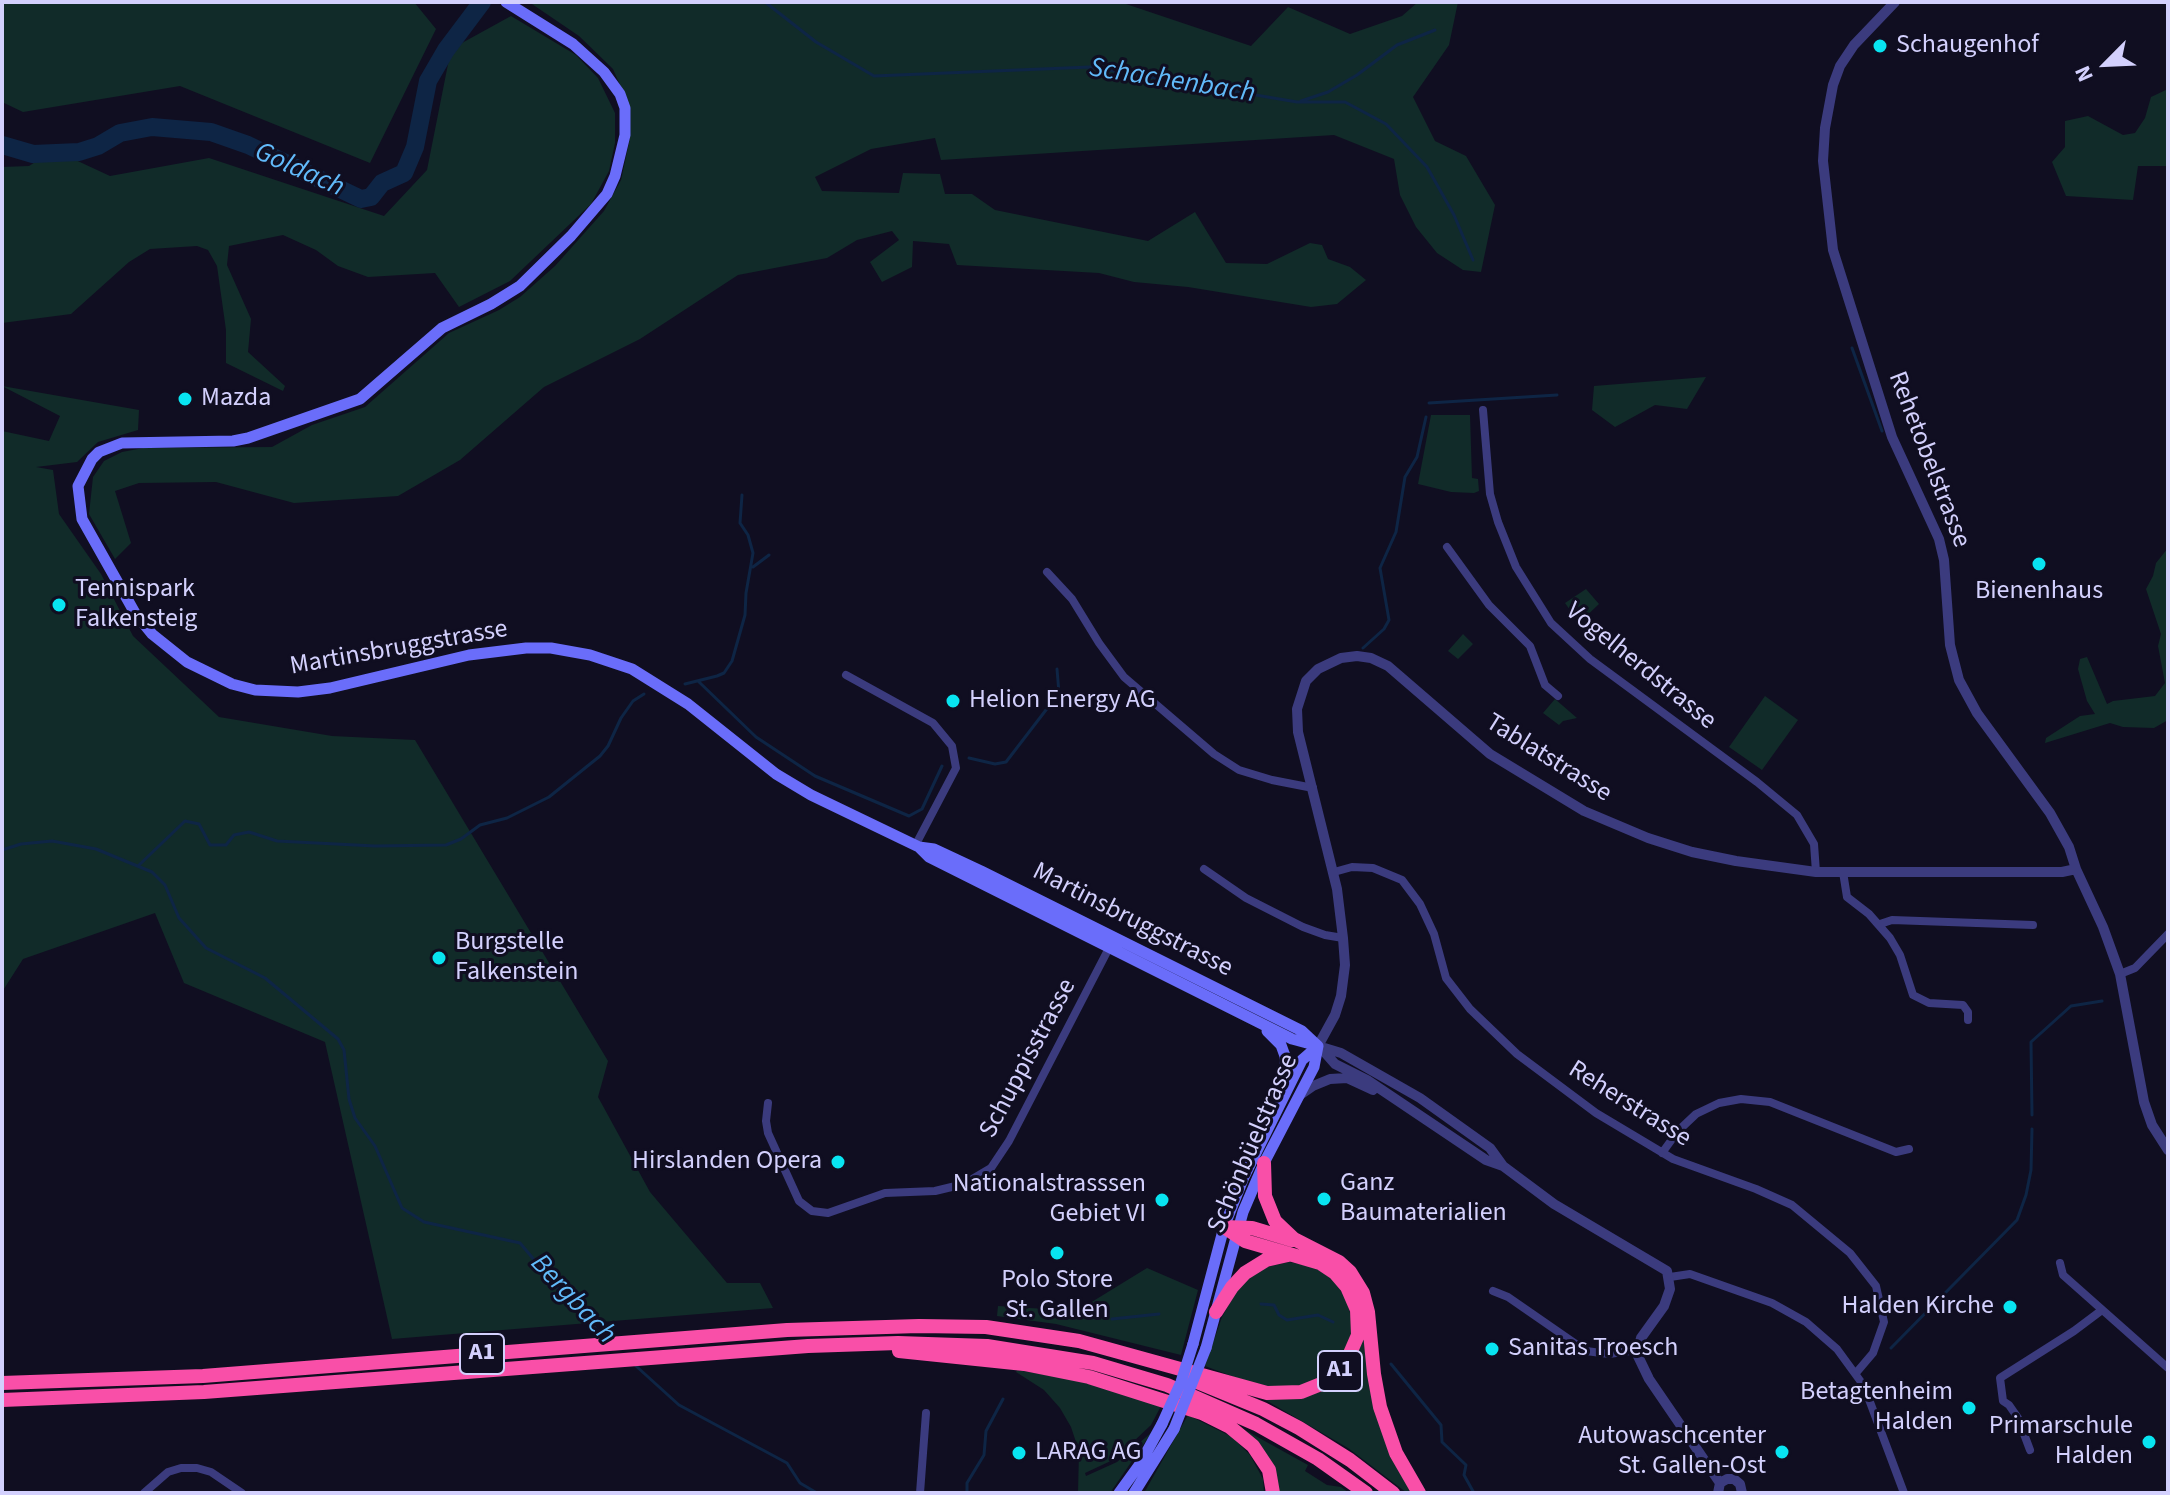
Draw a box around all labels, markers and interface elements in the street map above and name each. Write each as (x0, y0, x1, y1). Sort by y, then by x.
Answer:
north arrow (2066, 24, 2146, 104)
place label: Schaugenhof (1896, 30, 2039, 62)
marker: Schaugenhof (1871, 37, 1889, 55)
water label: Schachenbach (1087, 52, 1257, 112)
text: N (2066, 61, 2102, 87)
water label: Goldach (249, 136, 349, 206)
street label: Rehetobelstrasse (1880, 368, 1976, 552)
place label: Mazda (201, 383, 271, 415)
marker: Mazda (176, 390, 194, 408)
marker: Bienenhaus (2030, 555, 2048, 573)
place label: Tennispark Falkensteig (75, 574, 197, 636)
place label: Bienenhaus (1975, 576, 2103, 608)
marker: Tennispark Falkensteig (50, 596, 68, 614)
street label: Vogelherdstrasse (1558, 597, 1722, 737)
street label: Martinsbruggstrasse (288, 614, 510, 684)
place label: Helion Energy AG (969, 685, 1156, 717)
marker: Helion Energy AG (944, 692, 962, 710)
street label: Tablatstrasse (1479, 708, 1617, 810)
street label: Martinsbruggstrasse (1027, 857, 1237, 985)
place label: Burgstelle Falkenstein (455, 927, 579, 988)
marker: Burgstelle Falkenstein (430, 949, 448, 967)
street label: Schuppisstrasse (974, 974, 1084, 1144)
street label: Schönbüelstrasse (1202, 1050, 1306, 1238)
street label: Reherstrasse (1562, 1055, 1696, 1155)
place label: Hirslanden Opera (632, 1146, 822, 1178)
marker: Hirslanden Opera (829, 1153, 847, 1171)
place label: Ganz Baumaterialien (1340, 1168, 1507, 1230)
place label: Nationalstrasssen Gebiet VI (953, 1169, 1146, 1230)
marker: Ganz Baumaterialien (1315, 1190, 1333, 1208)
marker: Nationalstrasssen Gebiet VI (1153, 1191, 1171, 1209)
marker: Polo Store St. Gallen (1048, 1244, 1066, 1262)
water label: Bergbach (522, 1248, 622, 1352)
place label: Polo Store St. Gallen (1001, 1265, 1113, 1326)
place label: Halden Kirche (1841, 1291, 1994, 1323)
marker: Halden Kirche (2001, 1298, 2019, 1316)
place label: Sanitas Troesch (1508, 1333, 1678, 1365)
road number: A1 (460, 1334, 504, 1374)
marker: Sanitas Troesch (1483, 1340, 1501, 1358)
road number: A1 (1318, 1351, 1362, 1391)
place label: Betagtenheim Halden (1800, 1377, 1953, 1438)
marker: Betagtenheim Halden (1960, 1399, 1978, 1417)
place label: Primarschule Halden (1989, 1411, 2133, 1472)
place label: Autowaschcenter St. Gallen-Ost (1578, 1421, 1766, 1482)
marker: Primarschule Halden (2140, 1433, 2158, 1451)
place label: LARAG AG (1035, 1437, 1142, 1469)
marker: Autowaschcenter St. Gallen-Ost (1773, 1443, 1791, 1461)
marker: LARAG AG (1010, 1444, 1028, 1462)

